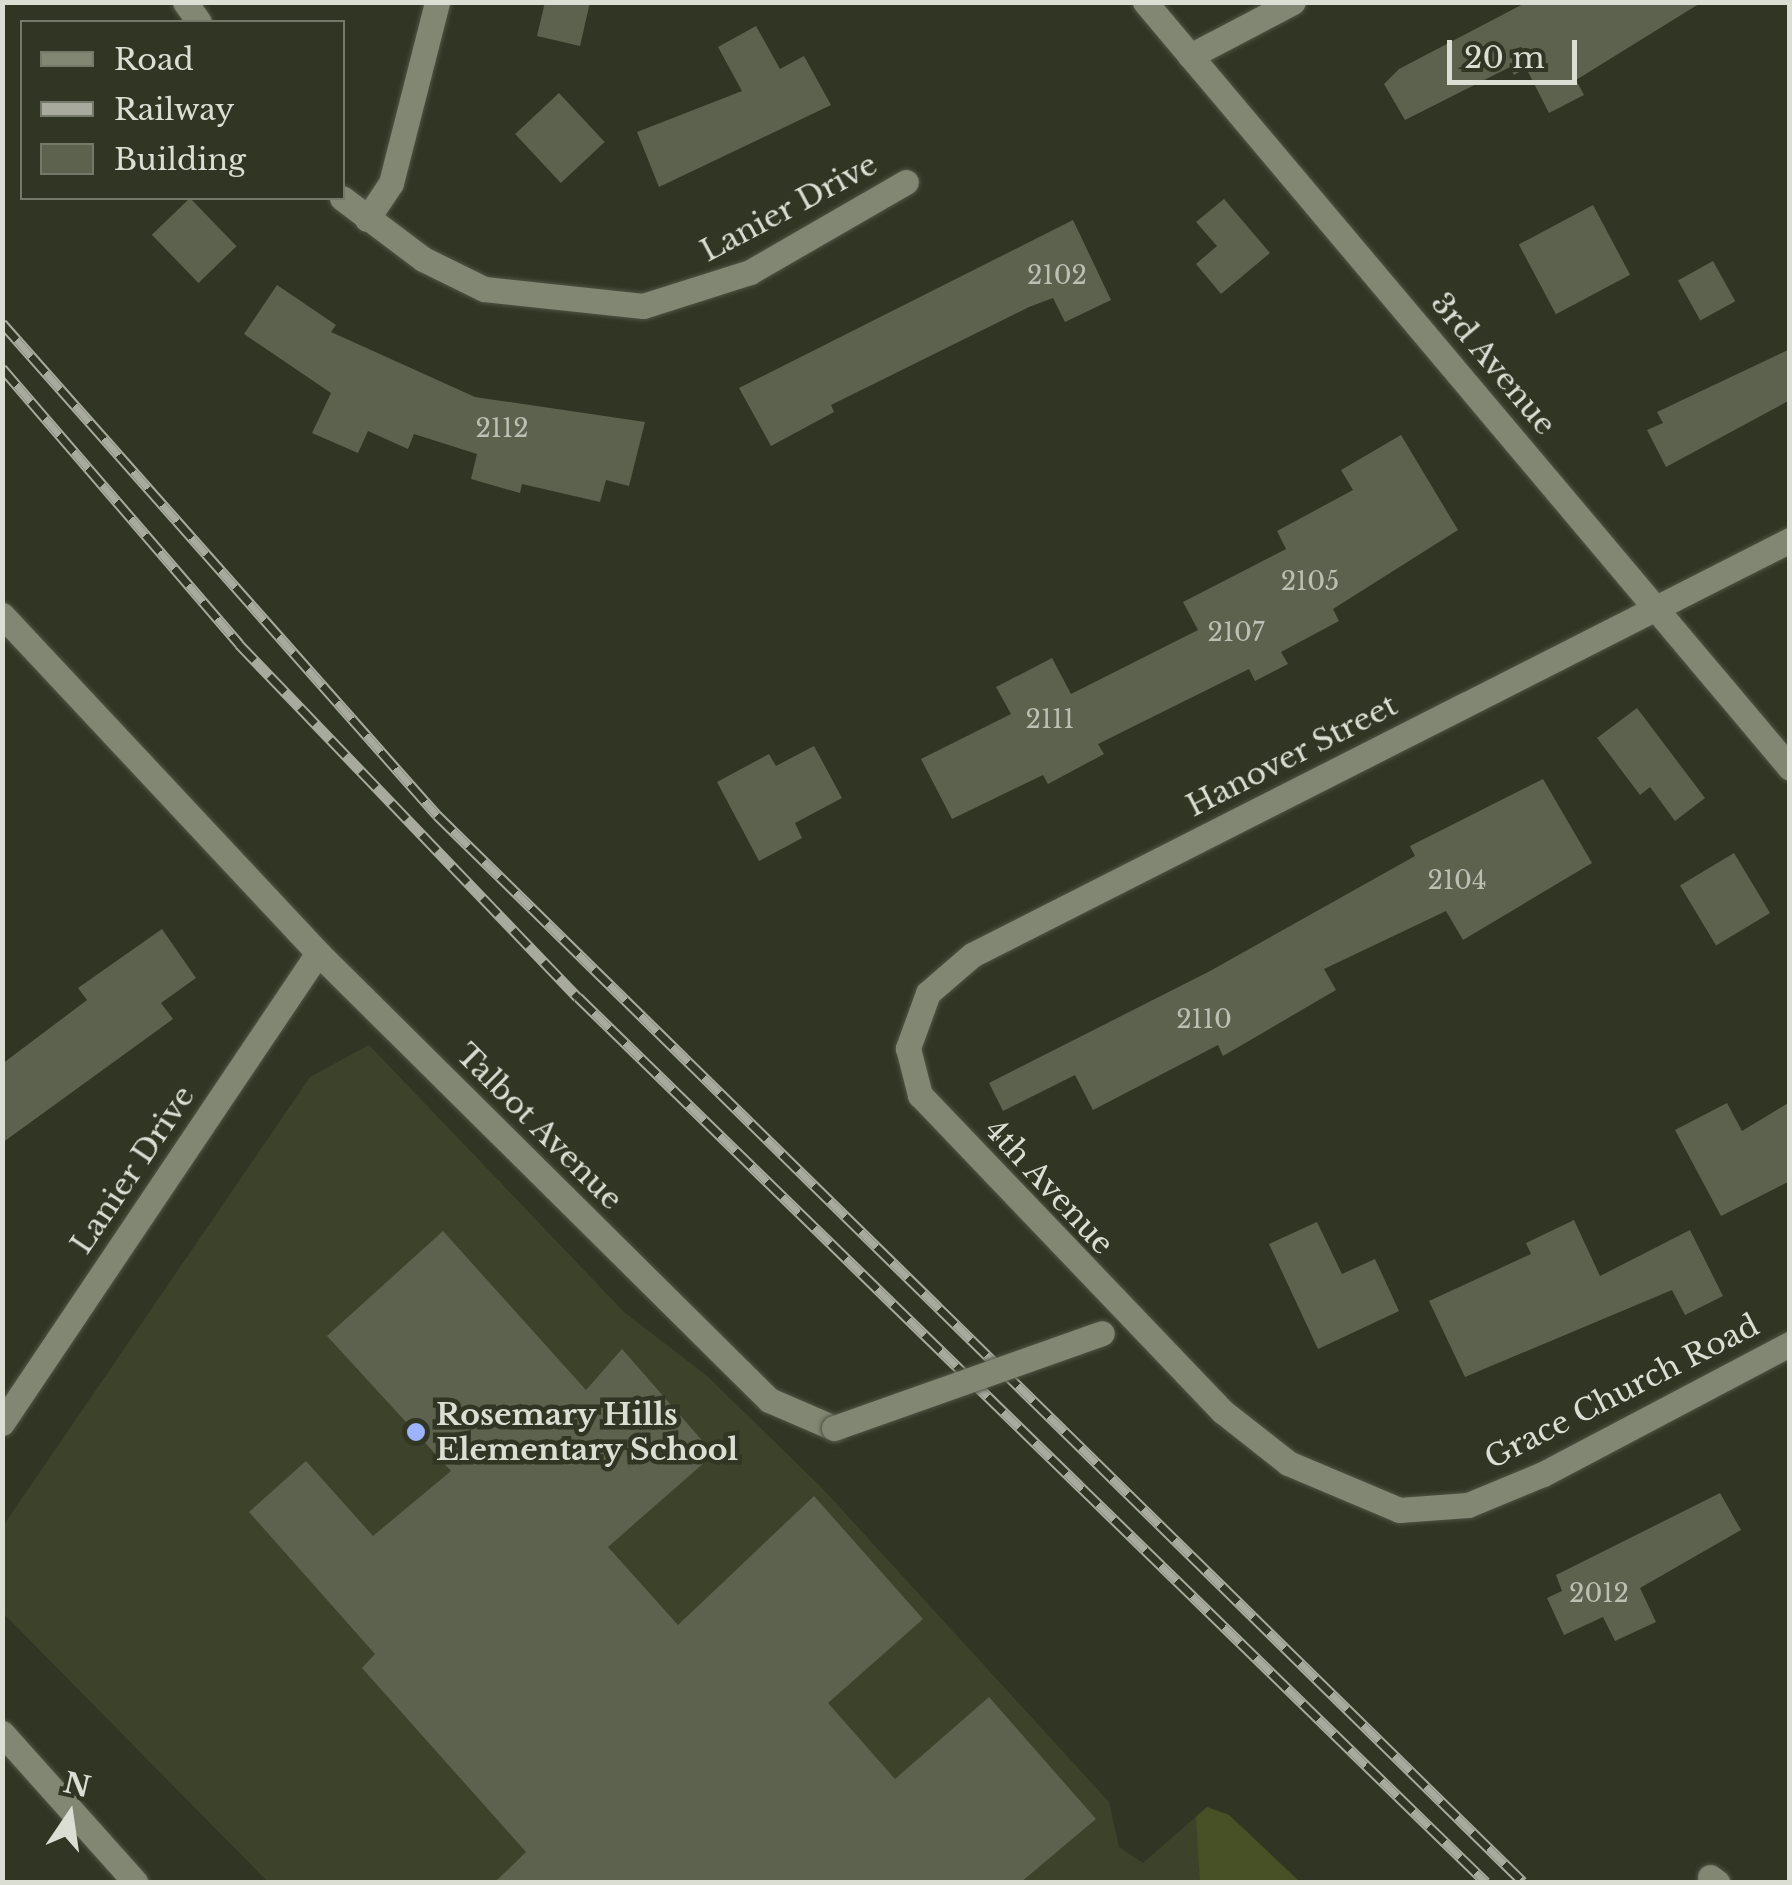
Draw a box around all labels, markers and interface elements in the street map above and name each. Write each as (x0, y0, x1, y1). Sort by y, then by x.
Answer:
legend (20, 20, 345, 200)
scale bar (1452, 20, 1582, 82)
text: 20 m (1464, 39, 1545, 76)
text: Road (114, 41, 194, 78)
text: Railway (114, 91, 234, 128)
text: Building (114, 141, 246, 178)
street label: Lanier Drive (694, 146, 884, 270)
house number: 2102 (1027, 261, 1087, 291)
street label: 3rd Avenue (1423, 285, 1563, 443)
house number: 2112 (475, 414, 529, 444)
house number: 2105 (1281, 567, 1339, 597)
house number: 2107 (1208, 618, 1264, 648)
street label: Hanover Street (1180, 687, 1404, 825)
house number: 2111 (1026, 705, 1074, 735)
house number: 2104 (1427, 866, 1487, 896)
house number: 2110 (1176, 1005, 1232, 1035)
street label: Talbot Avenue (448, 1036, 630, 1218)
street label: Lanier Drive (64, 1079, 202, 1261)
street label: 4th Avenue (977, 1112, 1121, 1262)
street label: Grace Church Road (1479, 1307, 1765, 1477)
place label: Rosemary Hills Elementary School (436, 1397, 739, 1468)
marker: Rosemary Hills Elementary School (405, 1421, 427, 1443)
house number: 2012 (1569, 1579, 1629, 1609)
north arrow (20, 1765, 120, 1865)
text: N (60, 1765, 94, 1805)

